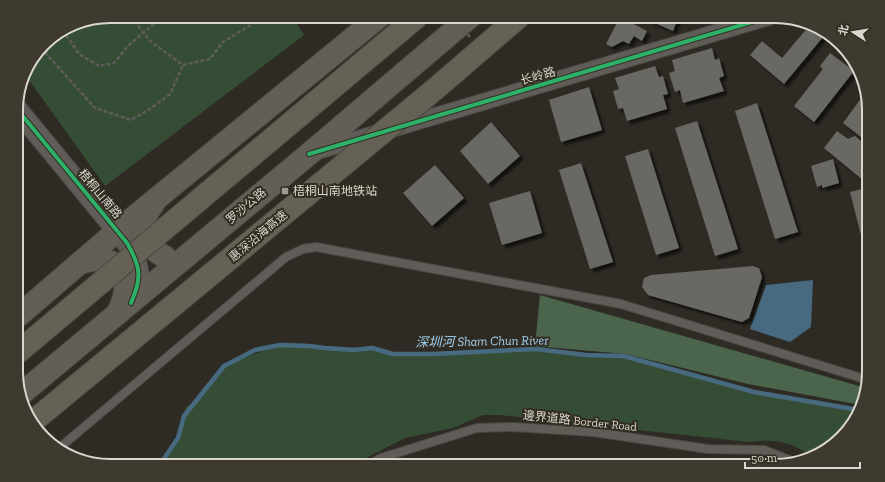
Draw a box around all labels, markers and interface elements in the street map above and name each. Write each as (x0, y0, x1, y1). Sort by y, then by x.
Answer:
north arrow (833, 12, 873, 52)
text: 北 (836, 23, 851, 37)
street label: 长岭路 (519, 64, 557, 88)
street label: 梧桐山南路 (75, 167, 125, 221)
place label: 梧桐山南地铁站 (293, 184, 377, 198)
street label: 罗沙公路 (223, 185, 269, 227)
marker: 梧桐山南地铁站 (280, 186, 290, 196)
street label: 惠深沿海高速 (226, 207, 290, 265)
water label: 深圳河 Sham Chun River (415, 332, 549, 350)
street label: 邊界道路 Border Road (522, 408, 638, 434)
scale bar (745, 444, 860, 470)
text: 50 m (751, 451, 778, 465)

